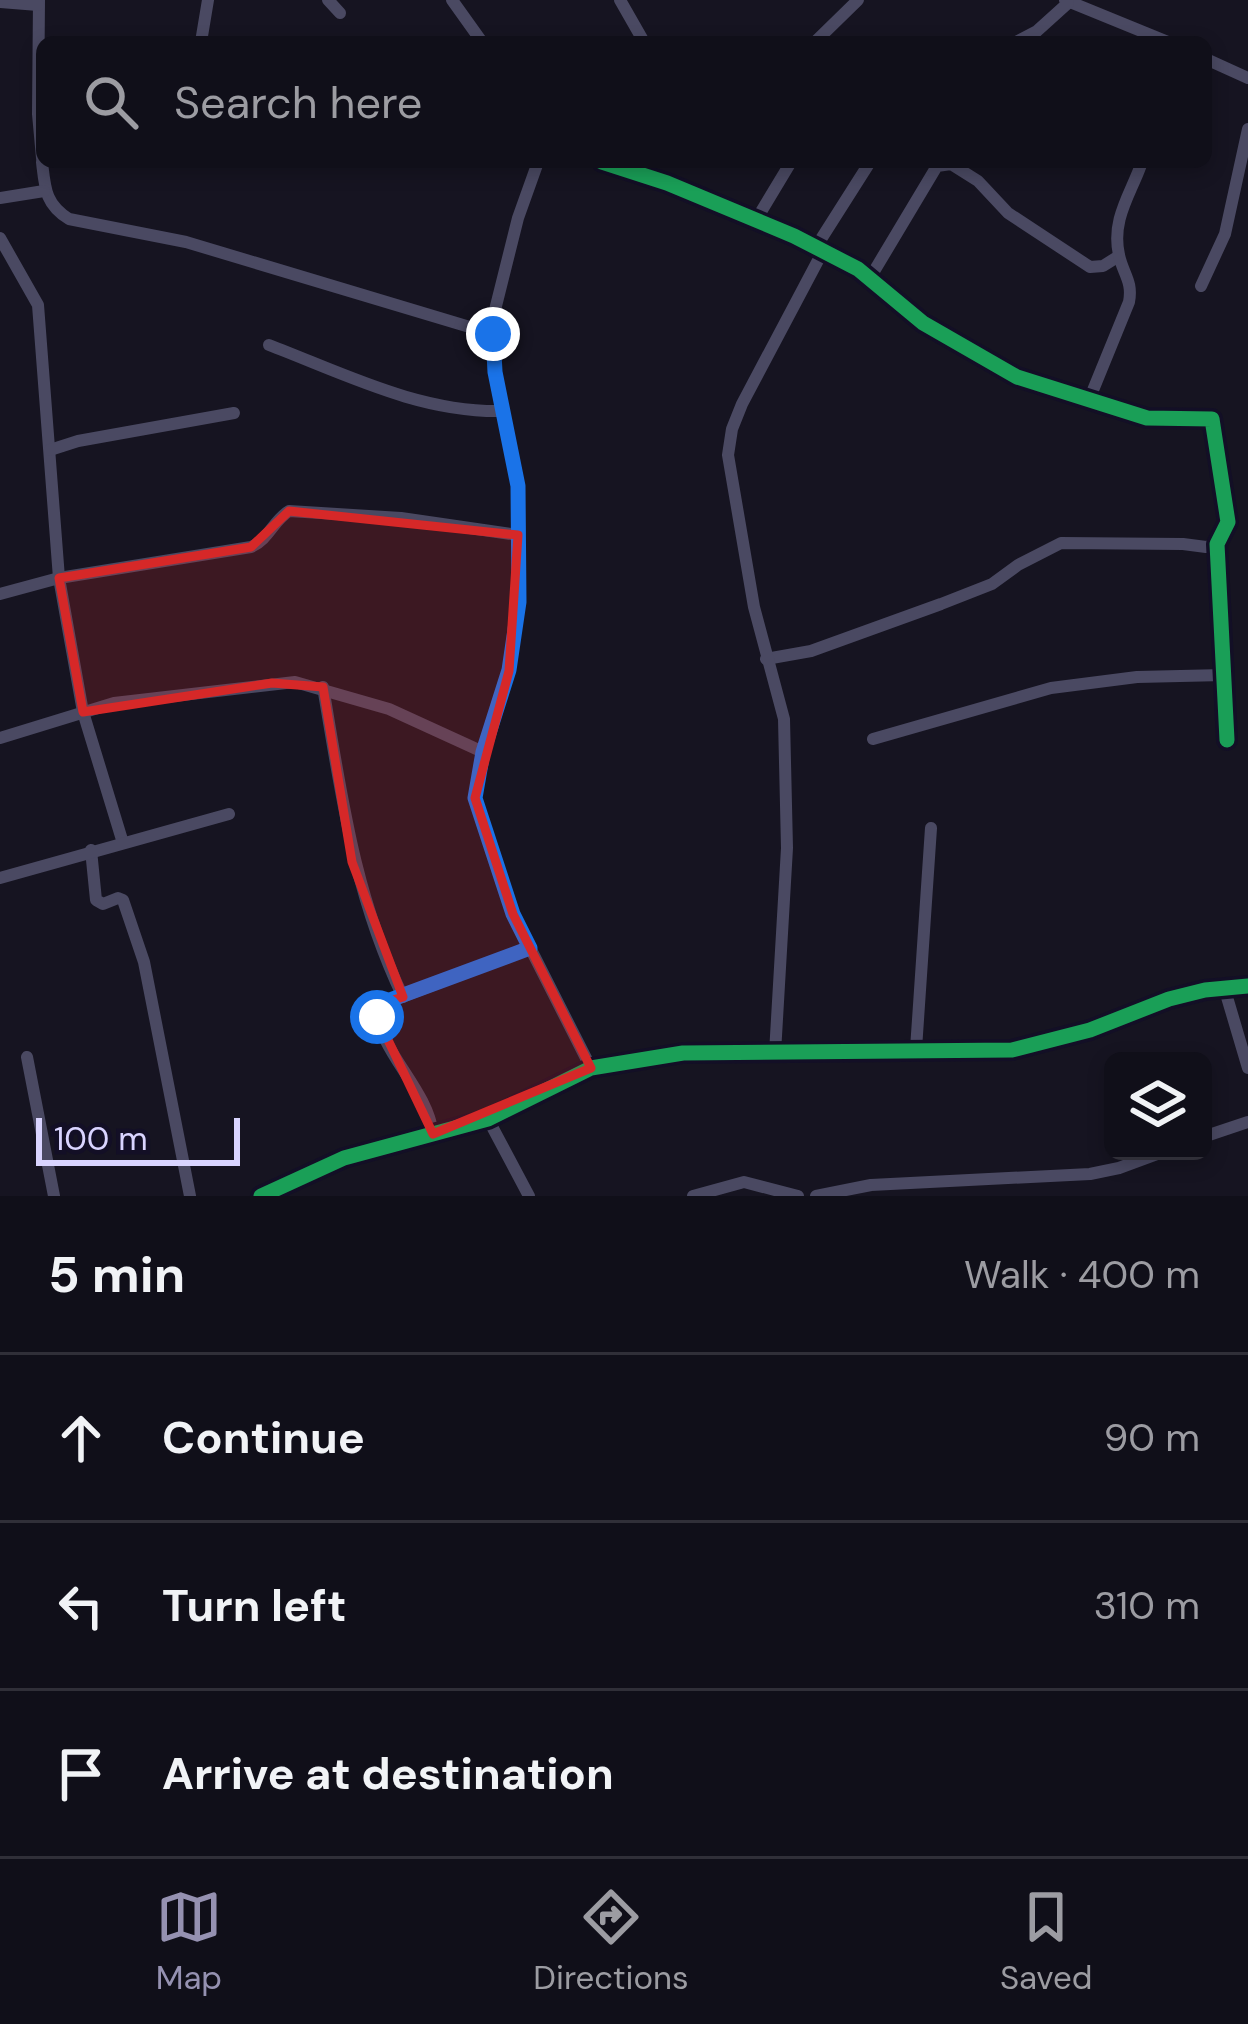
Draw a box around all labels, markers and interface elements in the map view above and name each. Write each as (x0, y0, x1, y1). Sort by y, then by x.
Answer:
search box (36, 36, 1212, 168)
icon: search (78, 69, 144, 135)
text: Search here (174, 73, 422, 132)
route end (466, 307, 520, 361)
route start (350, 990, 404, 1044)
map controls (1104, 1052, 1212, 1160)
button: layers (1104, 1052, 1212, 1160)
scale bar (36, 1112, 240, 1165)
text: 100 m (54, 1117, 148, 1160)
text: 5 min (48, 1241, 185, 1308)
text: Walk · 400 m (964, 1249, 1200, 1300)
icon: ahead (48, 1405, 114, 1471)
text: Continue (162, 1408, 365, 1467)
text: 90 m (1104, 1412, 1200, 1463)
icon: left (48, 1573, 114, 1639)
text: Turn left (162, 1576, 346, 1635)
text: 310 m (1094, 1580, 1200, 1631)
icon: arrive (48, 1741, 114, 1807)
text: Arrive at destination (162, 1744, 614, 1803)
tab: Map (156, 1884, 222, 1999)
tab: Directions (533, 1884, 689, 1999)
tab: Saved (1000, 1884, 1092, 1999)

